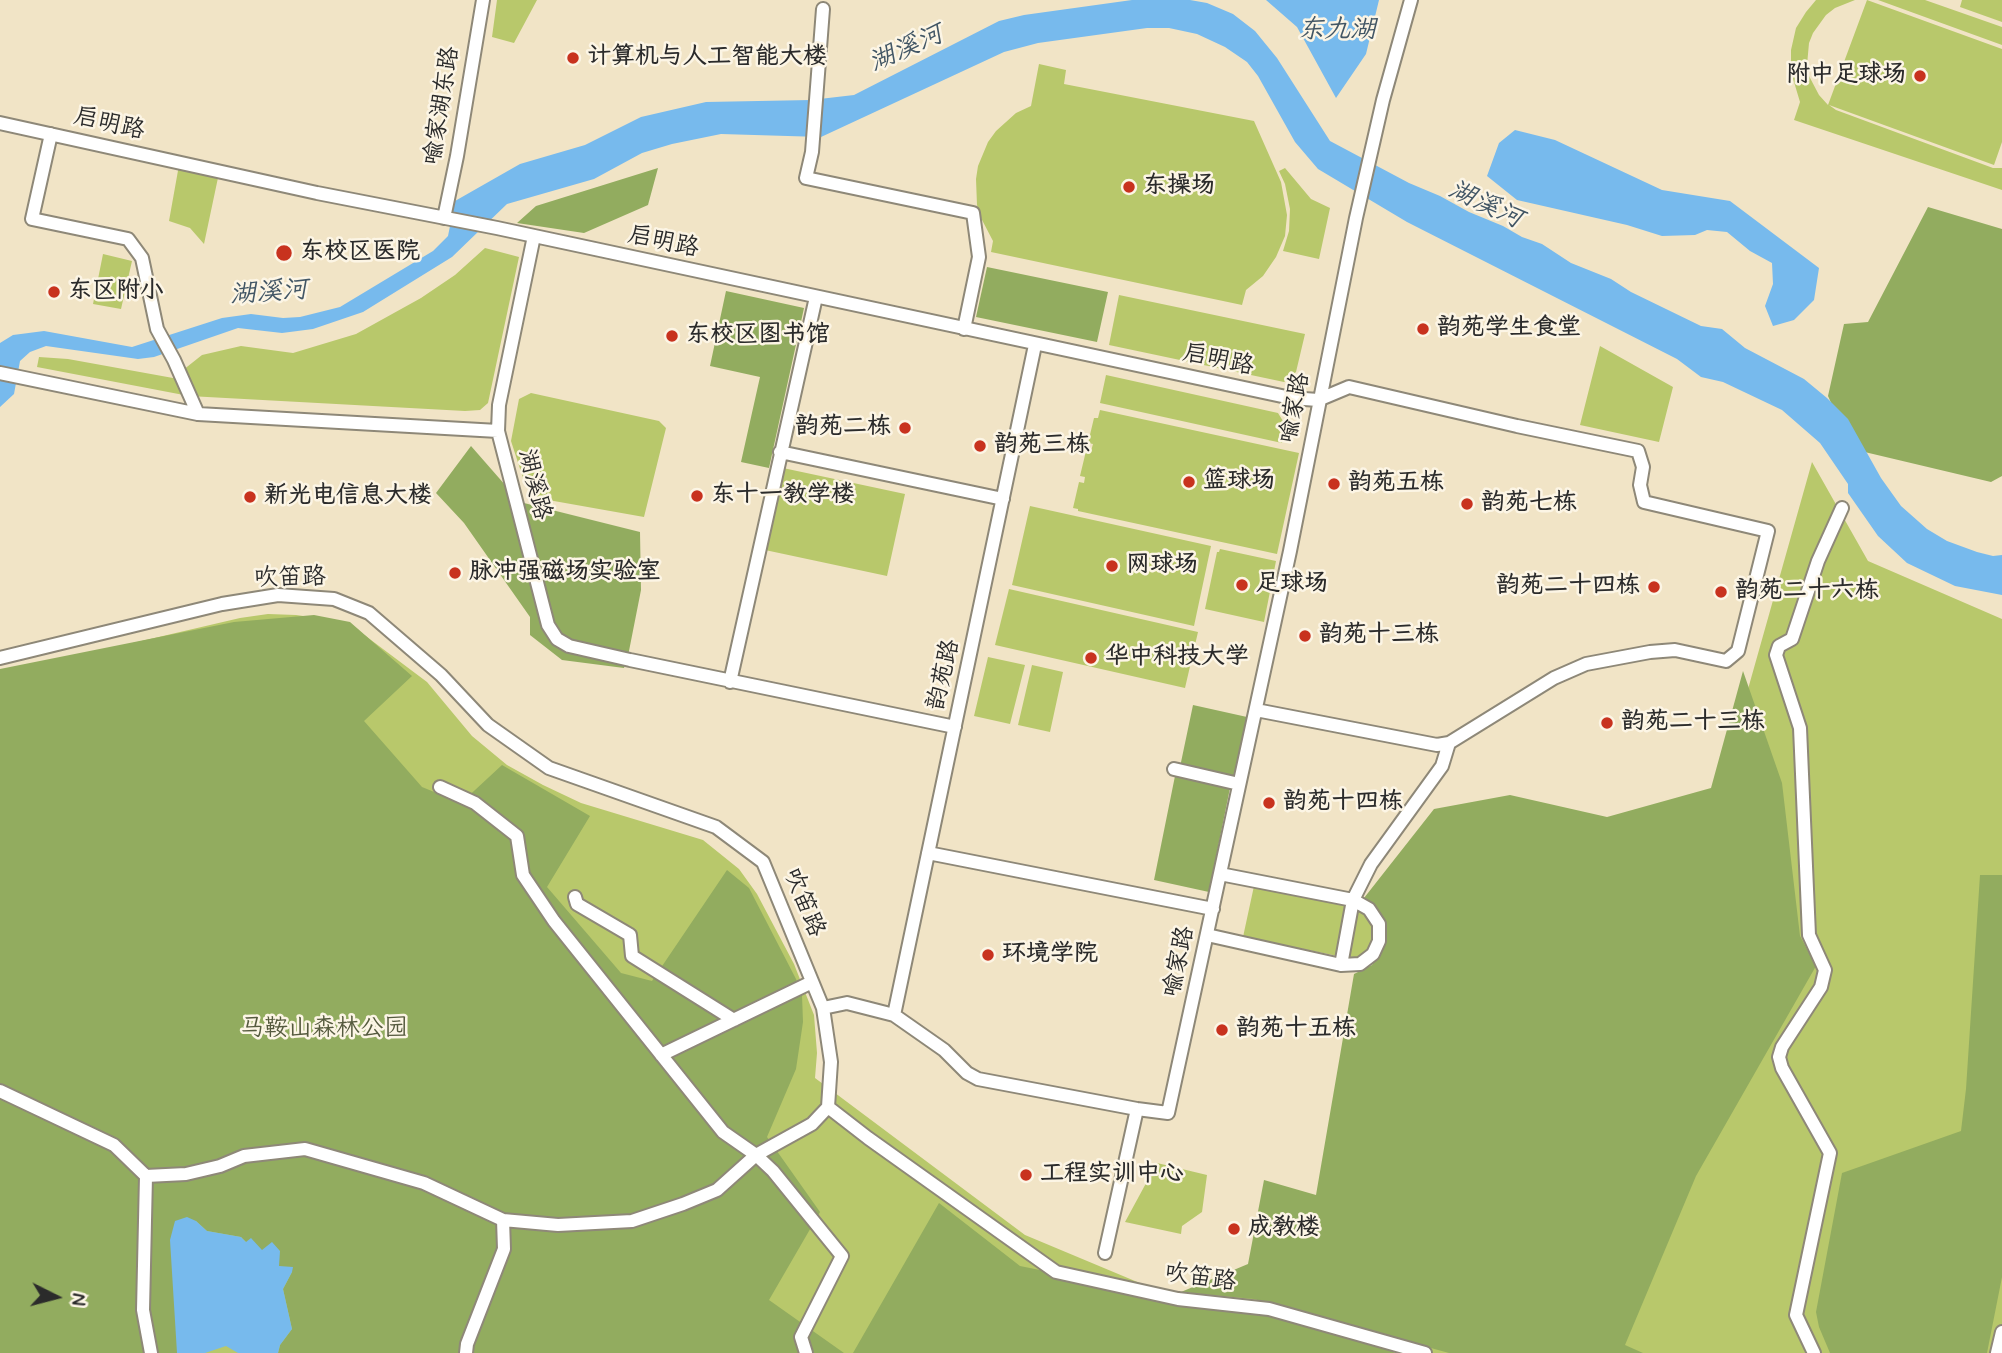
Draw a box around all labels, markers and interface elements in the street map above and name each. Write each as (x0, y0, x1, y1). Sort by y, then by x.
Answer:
water label: 东九湖 (1298, 16, 1376, 48)
water label: 湖溪河 (865, 20, 949, 80)
street label: 喻家湖东路 (419, 44, 467, 168)
place label: 计算机与人工智能大楼 (587, 44, 827, 72)
marker: 计算机与人工智能大楼 (565, 50, 581, 66)
place label: 附中足球场 (1786, 62, 1906, 90)
marker: 附中足球场 (1912, 68, 1928, 84)
street label: 启明路 (71, 103, 147, 147)
place label: 东操场 (1143, 173, 1215, 201)
water label: 湖溪河 (1443, 175, 1527, 237)
marker: 东操场 (1121, 179, 1137, 195)
street label: 启明路 (625, 221, 701, 265)
place label: 东校区医院 (300, 239, 420, 267)
marker: 东校区医院 (274, 243, 294, 263)
water label: 湖溪河 (229, 276, 309, 312)
place label: 东区附小 (68, 278, 164, 306)
marker: 东区附小 (46, 284, 62, 300)
place label: 韵苑学生食堂 (1437, 315, 1581, 343)
marker: 韵苑学生食堂 (1415, 321, 1431, 337)
place label: 东校区图书馆 (686, 322, 830, 350)
marker: 东校区图书馆 (664, 328, 680, 344)
street label: 启明路 (1180, 339, 1256, 383)
street label: 喻家路 (1275, 370, 1317, 446)
place label: 韵苑二栋 (795, 414, 891, 442)
marker: 韵苑二栋 (897, 420, 913, 436)
place label: 韵苑三栋 (994, 432, 1090, 460)
marker: 韵苑三栋 (972, 438, 988, 454)
street label: 湖溪路 (510, 447, 556, 523)
place label: 篮球场 (1203, 468, 1275, 496)
place label: 韵苑五栋 (1348, 470, 1444, 498)
marker: 篮球场 (1181, 474, 1197, 490)
marker: 韵苑五栋 (1326, 476, 1342, 492)
place label: 东十一教学楼 (711, 482, 855, 510)
place label: 新光电信息大楼 (264, 483, 432, 511)
marker: 东十一教学楼 (689, 488, 705, 504)
marker: 新光电信息大楼 (242, 489, 258, 505)
place label: 韵苑七栋 (1481, 490, 1577, 518)
marker: 韵苑七栋 (1459, 496, 1475, 512)
place label: 网球场 (1126, 552, 1198, 580)
marker: 网球场 (1104, 558, 1120, 574)
place label: 脉冲强磁场实验室 (469, 559, 661, 587)
street label: 吹笛路 (254, 564, 326, 594)
marker: 脉冲强磁场实验室 (447, 565, 463, 581)
place label: 足球场 (1256, 571, 1328, 599)
place label: 韵苑二十四栋 (1496, 573, 1640, 601)
marker: 足球场 (1234, 577, 1250, 593)
place label: 韵苑二十六栋 (1735, 578, 1879, 606)
marker: 韵苑二十四栋 (1646, 579, 1662, 595)
marker: 韵苑二十六栋 (1713, 584, 1729, 600)
place label: 韵苑十三栋 (1319, 622, 1439, 650)
marker: 韵苑十三栋 (1297, 628, 1313, 644)
street label: 韵苑路 (923, 637, 967, 713)
place label: 华中科技大学 (1105, 644, 1249, 672)
marker: 华中科技大学 (1083, 650, 1099, 666)
place label: 韵苑二十三栋 (1621, 709, 1765, 737)
marker: 韵苑二十三栋 (1599, 715, 1615, 731)
place label: 韵苑十四栋 (1283, 789, 1403, 817)
marker: 韵苑十四栋 (1261, 795, 1277, 811)
street label: 吹笛路 (776, 864, 830, 942)
street label: 喻家路 (1158, 924, 1202, 1000)
place label: 环境学院 (1002, 941, 1098, 969)
marker: 环境学院 (980, 947, 996, 963)
park label: 马鞍山森林公园 (240, 1016, 408, 1044)
place label: 韵苑十五栋 (1236, 1016, 1356, 1044)
marker: 韵苑十五栋 (1214, 1022, 1230, 1038)
place label: 工程实训中心 (1040, 1161, 1184, 1189)
marker: 工程实训中心 (1018, 1167, 1034, 1183)
place label: 成教楼 (1248, 1215, 1320, 1243)
marker: 成教楼 (1226, 1221, 1242, 1237)
street label: 吹笛路 (1162, 1260, 1238, 1298)
north arrow (21, 1262, 91, 1332)
text: N (64, 1292, 90, 1307)

